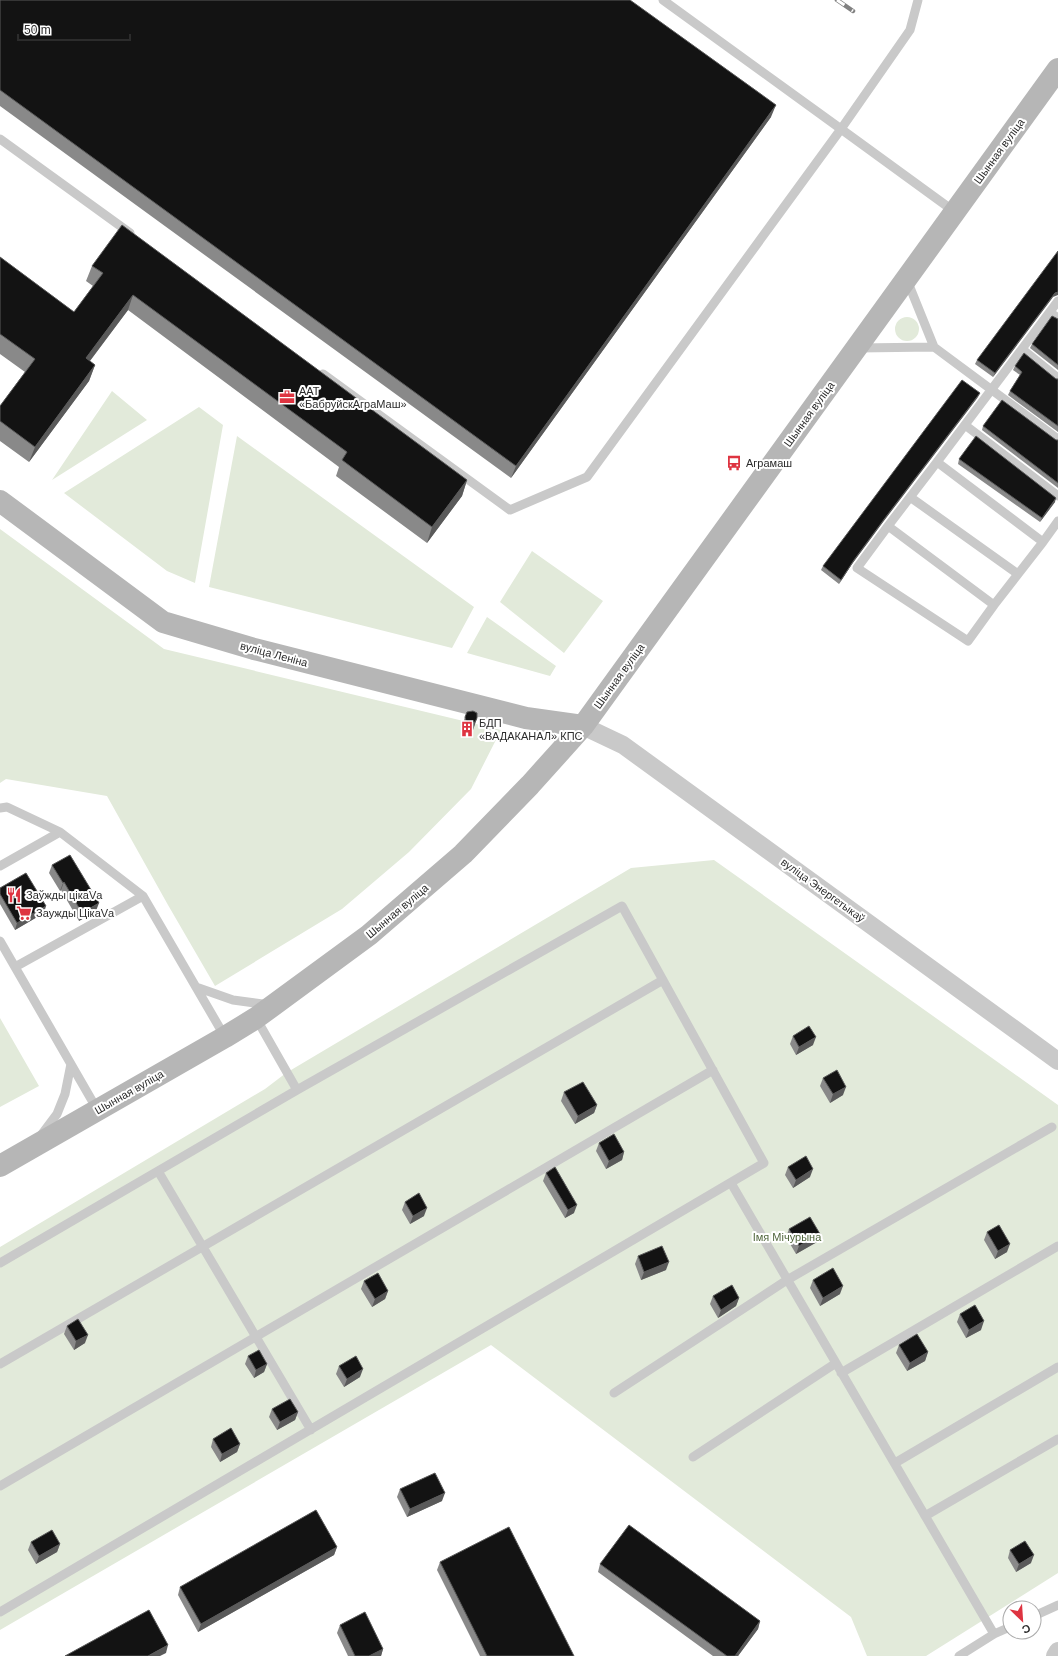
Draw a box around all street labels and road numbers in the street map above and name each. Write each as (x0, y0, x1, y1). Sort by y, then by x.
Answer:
street label: Шынная вуліца (971, 115, 1027, 186)
street label: Шынная вуліца (781, 378, 837, 449)
street label: вуліца Леніна (239, 639, 310, 669)
street label: Шынная вуліца (591, 640, 647, 711)
street label: вуліца Энергетыкаў (779, 856, 868, 925)
street label: Шынная вуліца (363, 881, 431, 940)
street label: Шынная вуліца (92, 1067, 166, 1117)

